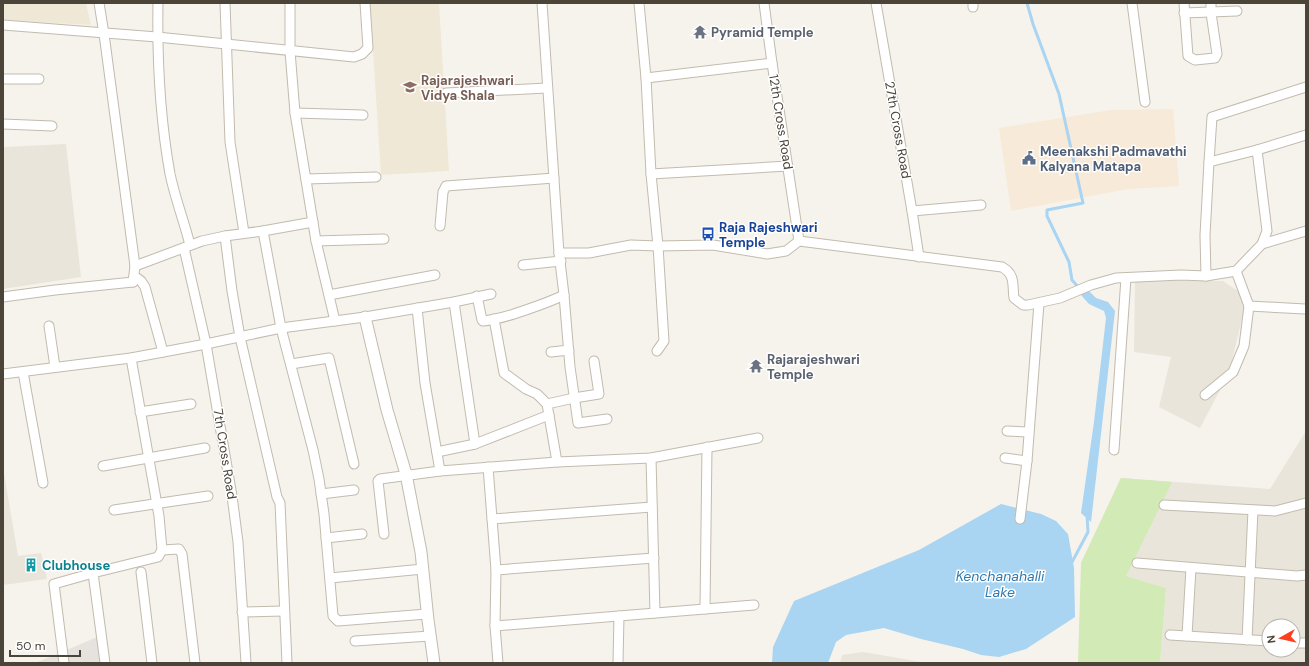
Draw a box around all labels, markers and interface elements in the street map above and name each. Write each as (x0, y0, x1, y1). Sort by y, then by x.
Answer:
temple icon: Pyramid Temple (692, 24, 708, 40)
place label: Pyramid Temple (711, 24, 814, 41)
place label: Rajarajeshwari Vidya Shala (421, 72, 514, 104)
street label: 12th Cross Road (765, 73, 797, 171)
school or university icon: Rajarajeshwari Vidya Shala (402, 79, 418, 95)
street label: 27th Cross Road (881, 80, 915, 180)
place label: Meenakshi Padmavathi Kalyana Matapa (1040, 143, 1187, 175)
public building icon: Meenakshi Padmavathi Kalyana Matapa (1021, 150, 1037, 166)
place label: Raja Rajeshwari Temple (719, 219, 818, 251)
bus stop icon: Raja Rajeshwari Temple (700, 226, 716, 242)
place label: Rajarajeshwari Temple (767, 351, 860, 383)
temple icon: Rajarajeshwari Temple (748, 358, 764, 374)
street label: 7th Cross Road (209, 408, 241, 500)
building icon: Clubhouse (23, 557, 39, 573)
place label: Clubhouse (42, 557, 110, 574)
water label: Kenchanahalli Lake (956, 567, 1045, 601)
north arrow (1261, 618, 1301, 658)
scale bar (10, 632, 80, 658)
text: N (1264, 634, 1279, 644)
text: 50 m (16, 638, 45, 654)

